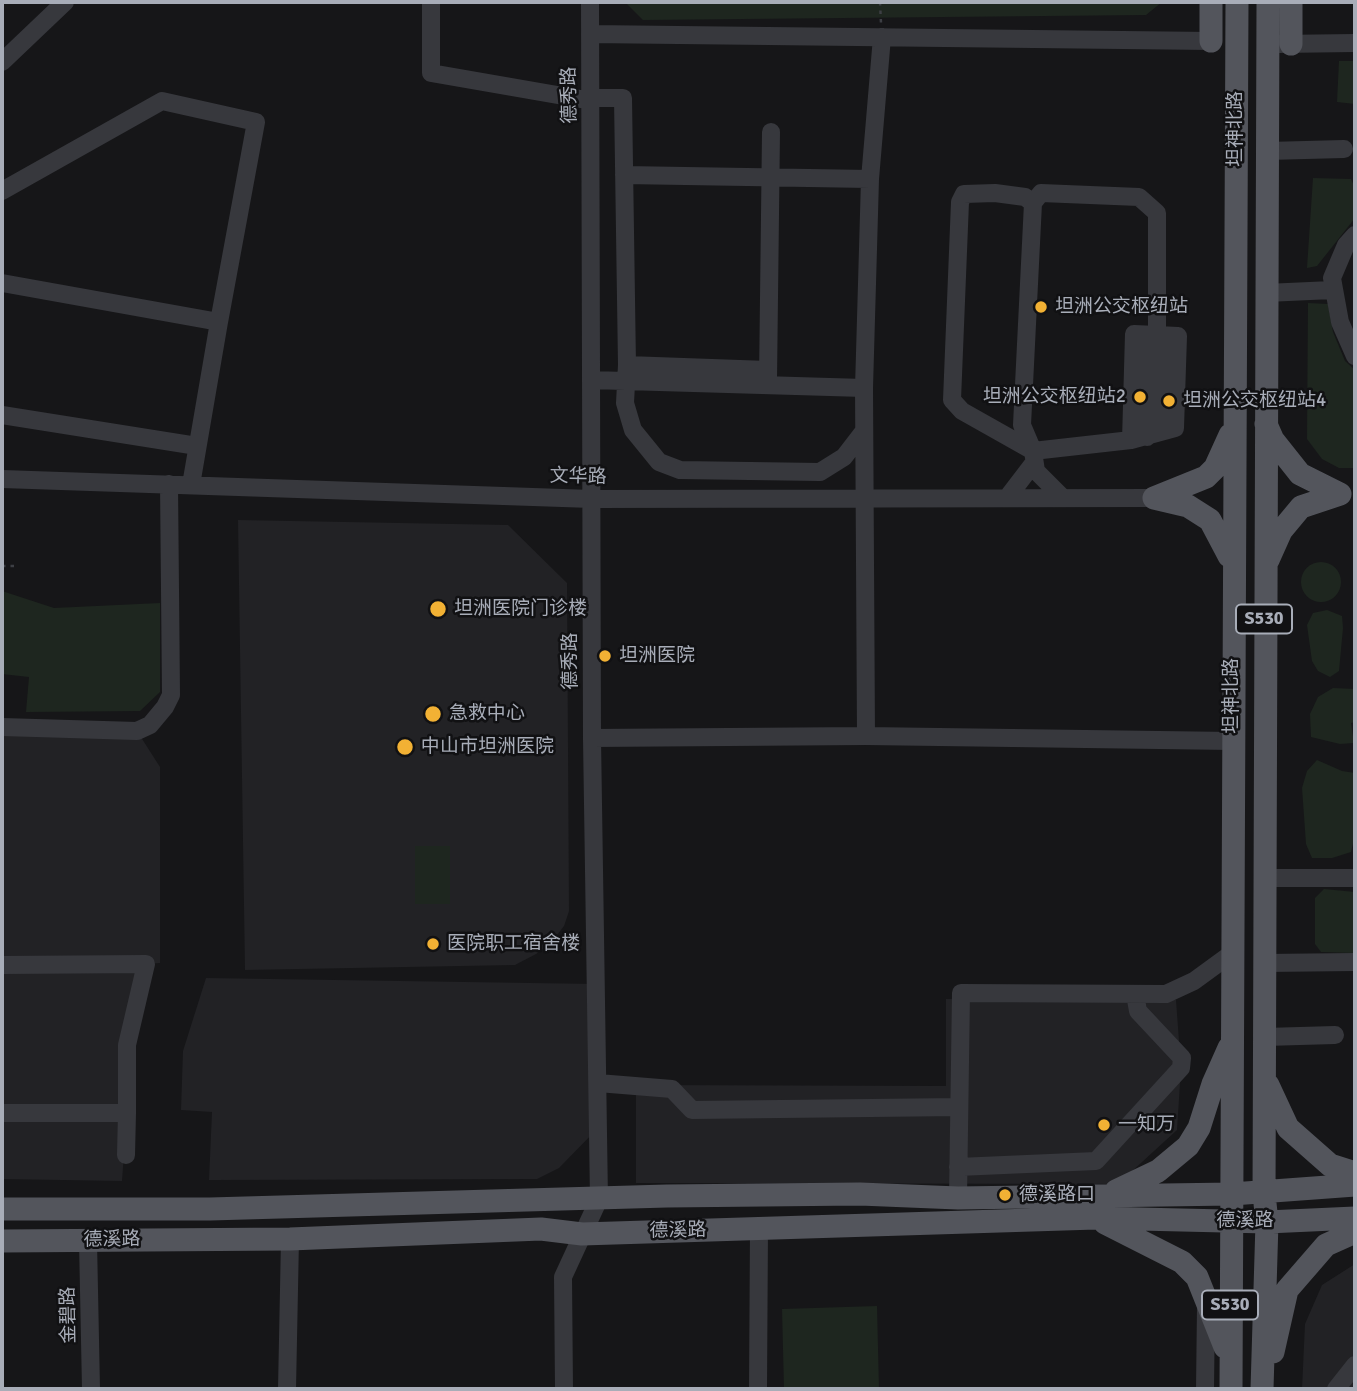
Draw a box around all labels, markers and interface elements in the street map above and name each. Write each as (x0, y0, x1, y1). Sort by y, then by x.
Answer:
street label: 德秀路 (558, 66, 582, 124)
street label: 坦神北路 (1225, 91, 1247, 167)
place label: 坦洲公交枢纽站 (1055, 296, 1188, 318)
marker: 坦洲公交枢纽站 (1033, 299, 1049, 315)
place label: 坦洲公交枢纽站2 (983, 386, 1126, 408)
marker: 坦洲公交枢纽站2 (1132, 389, 1148, 405)
place label: 坦洲公交枢纽站4 (1183, 390, 1326, 412)
marker: 坦洲公交枢纽站4 (1161, 393, 1177, 409)
street label: 文华路 (549, 465, 607, 489)
place label: 坦洲医院门诊楼 (454, 598, 587, 620)
marker: 坦洲医院门诊楼 (428, 599, 448, 619)
road number: S530 (1236, 604, 1292, 634)
street label: 德秀路 (560, 633, 582, 689)
place label: 坦洲医院 (619, 645, 695, 667)
marker: 坦洲医院 (597, 648, 613, 664)
street label: 坦神北路 (1221, 658, 1243, 734)
place label: 急救中心 (449, 703, 525, 725)
marker: 急救中心 (423, 704, 443, 724)
place label: 中山市坦洲医院 (421, 736, 554, 758)
marker: 中山市坦洲医院 (395, 737, 415, 757)
place label: 医院职工宿舍楼 (447, 933, 580, 955)
marker: 医院职工宿舍楼 (425, 936, 441, 952)
place label: 一知万 (1118, 1114, 1175, 1136)
marker: 一知万 (1096, 1117, 1112, 1133)
place label: 德溪路口 (1019, 1184, 1095, 1206)
marker: 德溪路口 (997, 1187, 1013, 1203)
street label: 德溪路 (1217, 1210, 1273, 1232)
street label: 德溪路 (649, 1219, 707, 1243)
street label: 德溪路 (83, 1228, 141, 1252)
street label: 金碧路 (57, 1286, 81, 1344)
road number: S530 (1202, 1290, 1258, 1320)

